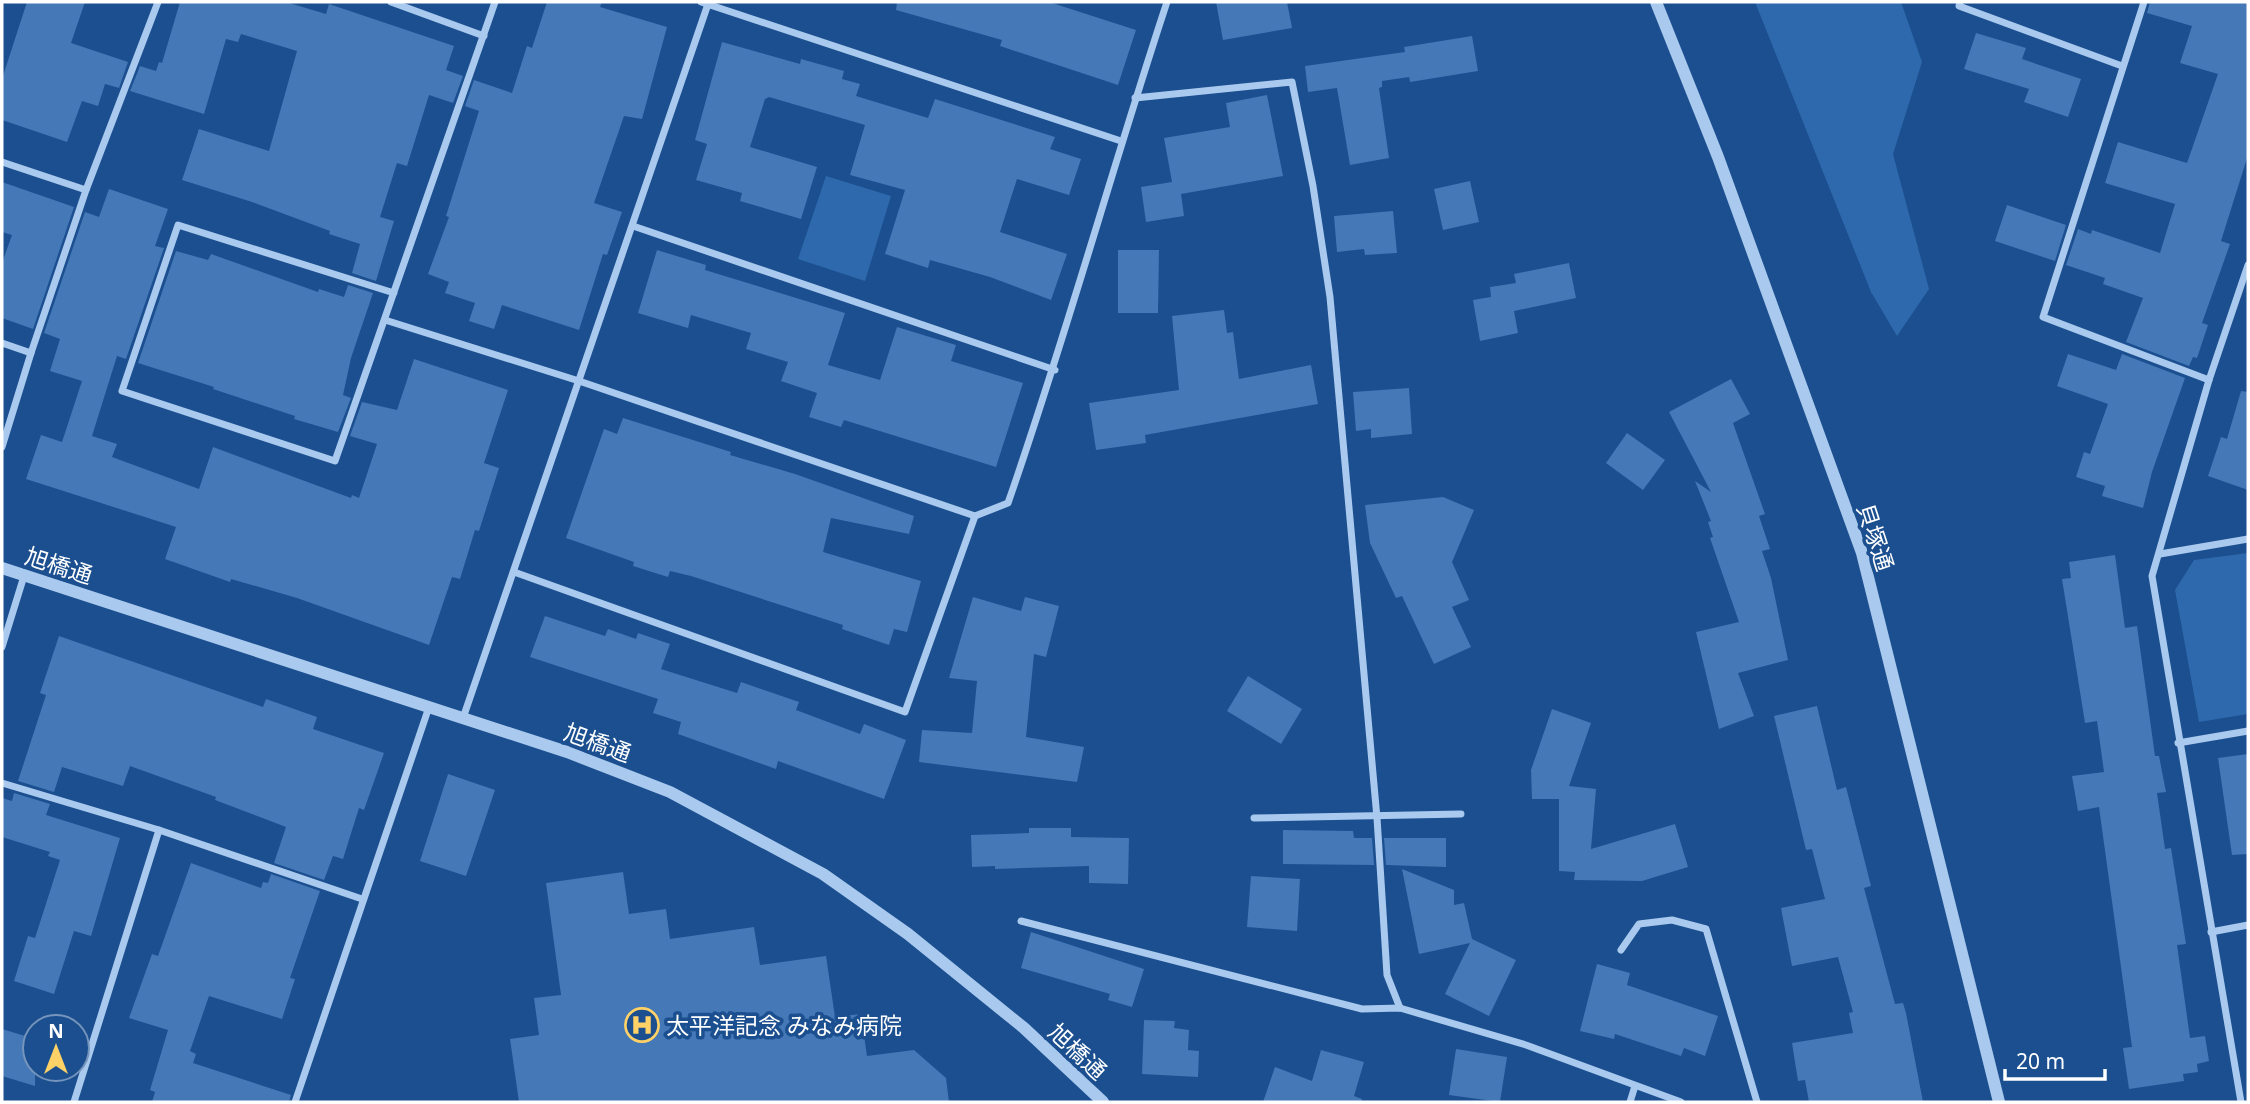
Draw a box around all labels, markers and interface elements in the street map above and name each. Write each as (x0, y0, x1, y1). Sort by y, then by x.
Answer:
street label: 貝塚通 (1850, 499, 1902, 575)
street label: 旭橋通 (21, 539, 97, 591)
street label: 旭橋通 (560, 715, 636, 769)
hospital icon: 太平洋記念 みなみ病院 (623, 1006, 661, 1044)
place label: 太平洋記念 みなみ病院 (666, 1009, 902, 1041)
north arrow (21, 1013, 91, 1083)
street label: 旭橋通 (1042, 1016, 1114, 1086)
text: N (48, 1018, 64, 1044)
scale bar (2005, 1038, 2105, 1082)
text: 20 m (2016, 1047, 2065, 1075)

